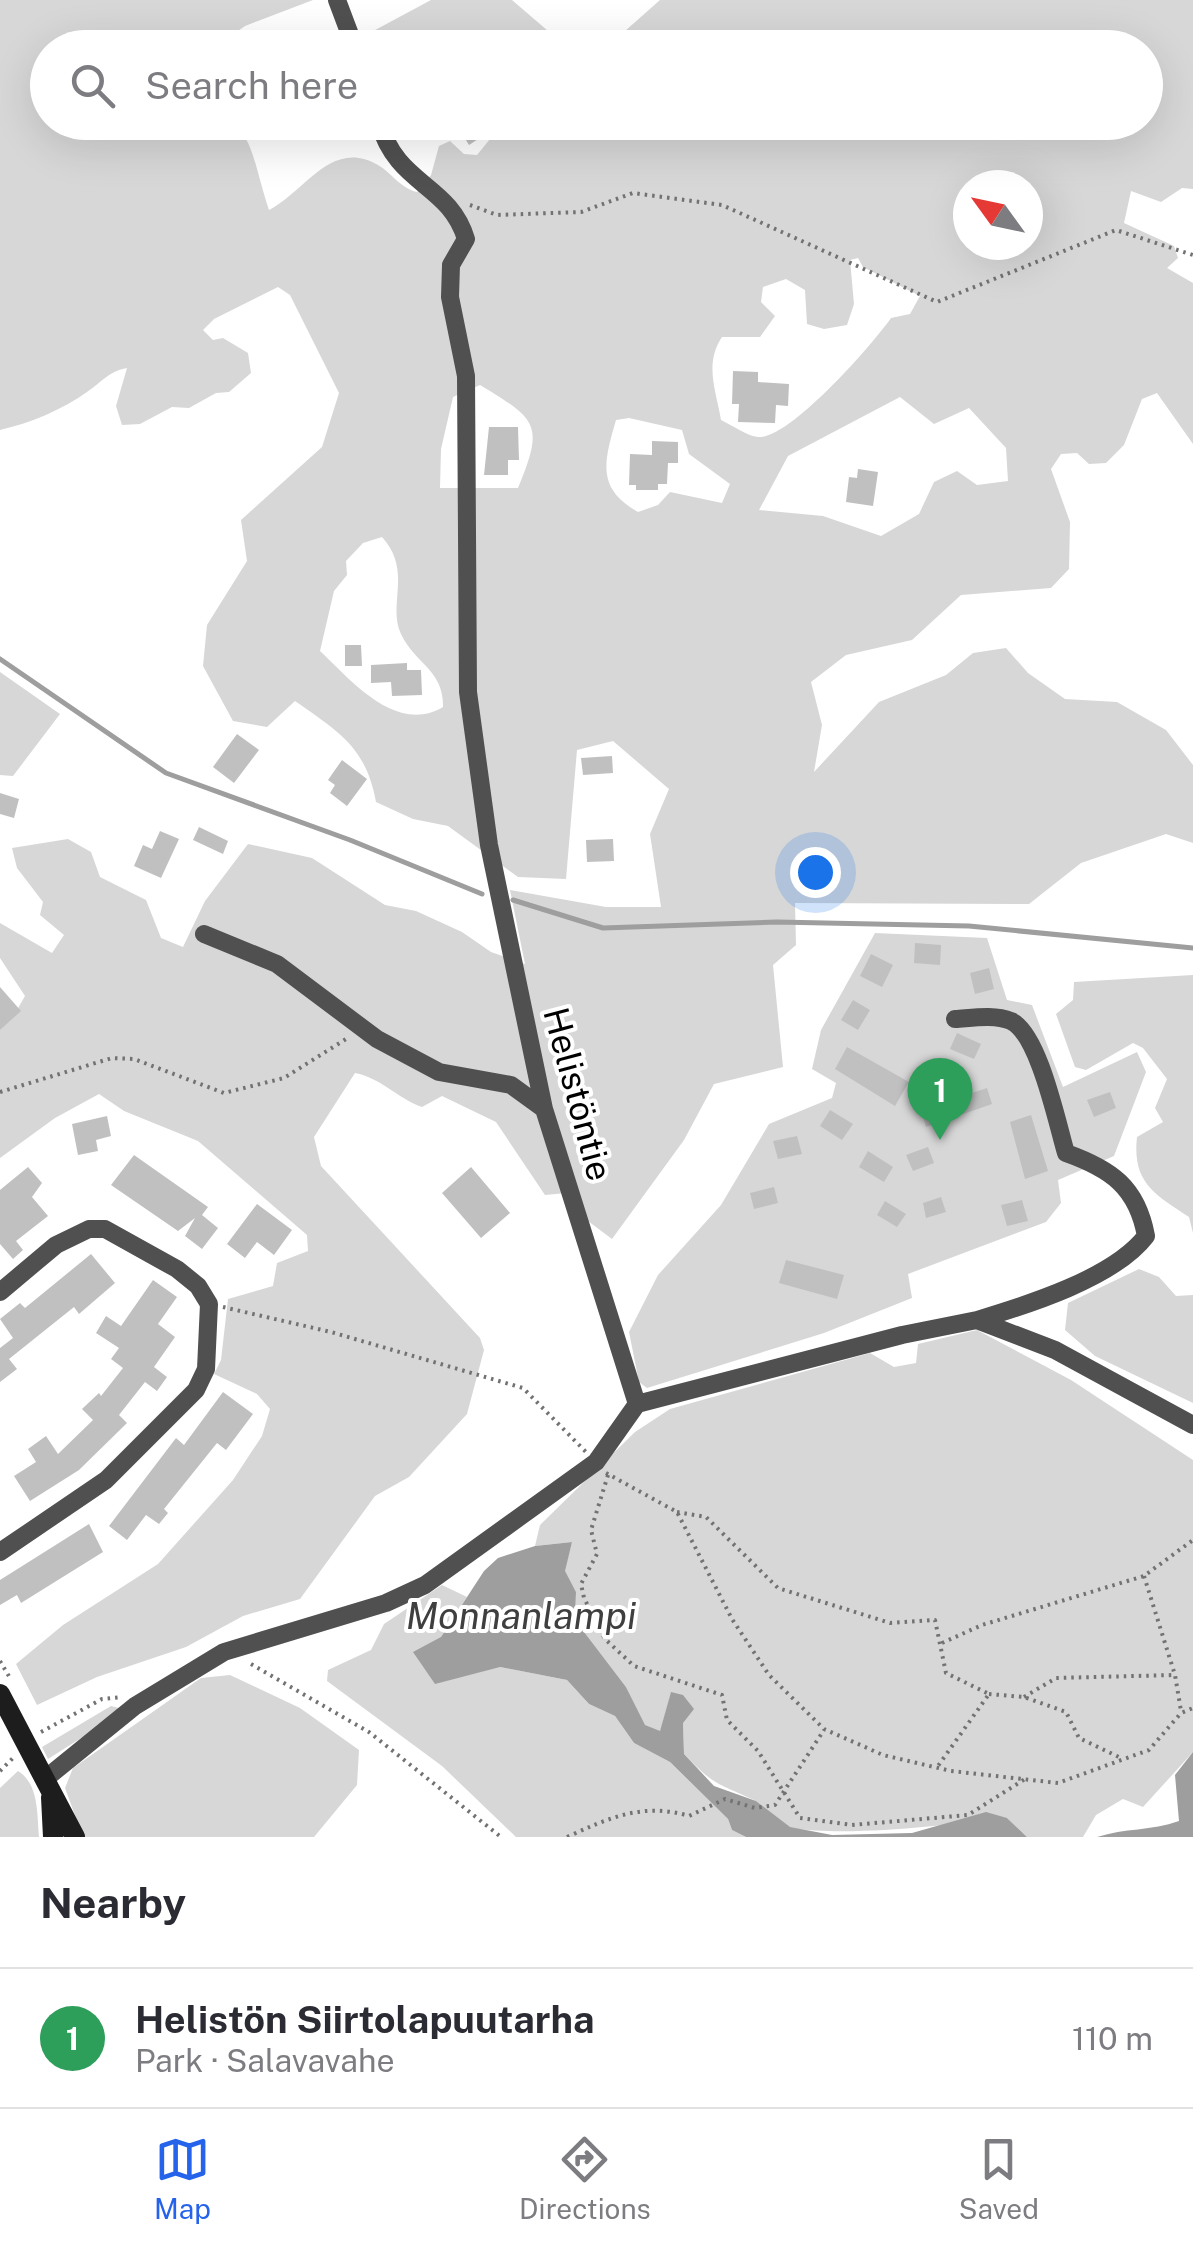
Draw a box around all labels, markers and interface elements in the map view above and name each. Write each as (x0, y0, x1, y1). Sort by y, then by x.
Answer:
search box (30, 30, 1163, 140)
icon: search (65, 58, 120, 113)
text: Search here (145, 63, 358, 108)
north arrow (953, 170, 1043, 260)
your location (790, 847, 841, 898)
street label: Helistöntie (535, 1003, 621, 1185)
pin: 1 (908, 1058, 972, 1140)
water label: Monnanlampi (406, 1593, 636, 1638)
text: Nearby (40, 1878, 186, 1927)
text: Helistön Siirtolapuutarha (135, 1997, 594, 2042)
text: 1 (66, 2020, 79, 2057)
text: 110 m (1072, 2020, 1153, 2057)
text: Park · Salavavahe (135, 2042, 395, 2079)
tab: Map (154, 2132, 211, 2225)
tab: Directions (519, 2132, 651, 2225)
tab: Saved (959, 2132, 1039, 2225)

